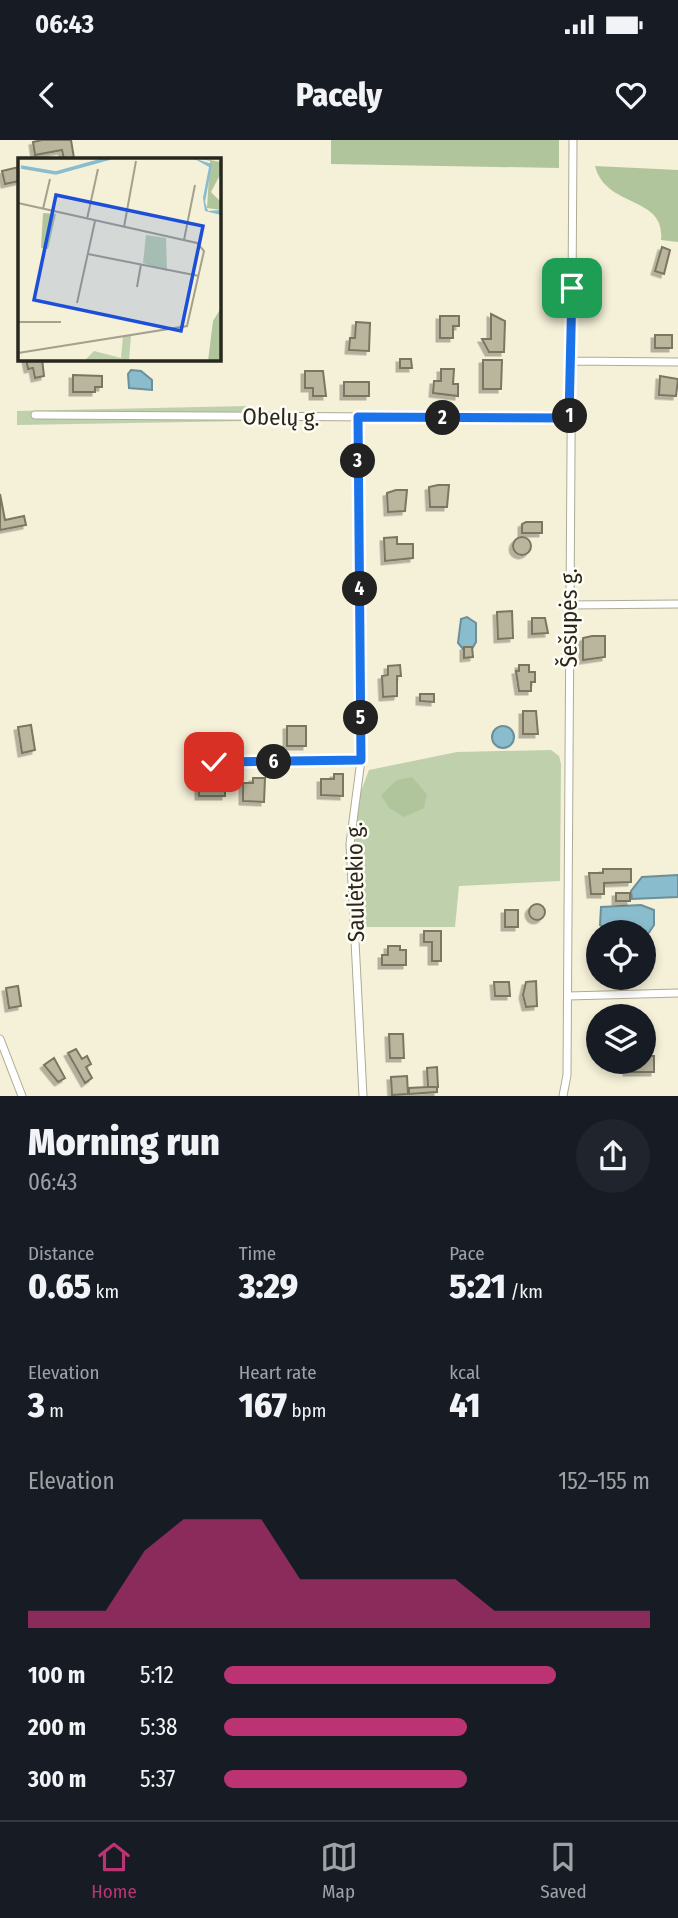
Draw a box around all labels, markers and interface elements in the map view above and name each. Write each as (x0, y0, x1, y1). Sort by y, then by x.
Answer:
text: 06:43 (35, 9, 94, 40)
icon: back (28, 76, 66, 114)
text: Pacely (296, 76, 382, 114)
icon: heart (612, 76, 650, 114)
inset map (18, 158, 220, 360)
pin (542, 258, 602, 318)
icon: arrive (553, 269, 591, 307)
pin: 1 (552, 398, 588, 434)
pin: 2 (426, 400, 460, 436)
street label: Obelų g. (242, 402, 320, 432)
text: 1 (565, 404, 574, 427)
text: 2 (438, 406, 447, 429)
pin: 3 (340, 444, 376, 478)
text: 3 (353, 449, 362, 472)
street label: Šešupės g. (554, 568, 583, 668)
pin: 4 (342, 572, 378, 606)
text: 4 (355, 577, 364, 600)
pin: 5 (344, 700, 378, 736)
text: 5 (356, 706, 365, 729)
pin (184, 732, 244, 792)
icon: check (195, 743, 233, 781)
pin: 6 (256, 744, 292, 780)
text: 6 (269, 750, 278, 773)
street label: Saulėtekio g. (340, 822, 370, 942)
map controls (586, 920, 656, 1074)
button: locate (586, 920, 656, 990)
button: layers (586, 1004, 656, 1074)
text: Morning run (28, 1119, 220, 1165)
button: share (576, 1119, 650, 1193)
text: 06:43 (28, 1168, 77, 1196)
text: Distance (28, 1242, 95, 1265)
text: Time (239, 1242, 276, 1265)
text: Pace (449, 1242, 485, 1265)
text: 0.65 (28, 1265, 91, 1307)
text: 3:29 (239, 1265, 298, 1307)
text: 5:21 (449, 1265, 506, 1307)
text: km (91, 1280, 119, 1303)
text: /km (506, 1280, 543, 1303)
text: Elevation (28, 1361, 100, 1384)
text: Heart rate (239, 1361, 317, 1384)
text: kcal (449, 1361, 480, 1384)
text: 3 (28, 1384, 45, 1426)
text: 167 (239, 1384, 287, 1426)
text: 41 (449, 1384, 480, 1426)
text: m (45, 1399, 64, 1422)
text: bpm (287, 1399, 326, 1422)
text: Elevation (28, 1467, 115, 1495)
text: 152–155 m (558, 1467, 650, 1495)
text: 100 m (28, 1661, 85, 1689)
text: 5:12 (140, 1661, 174, 1689)
text: 200 m (28, 1713, 86, 1741)
text: 5:38 (140, 1713, 178, 1741)
text: 300 m (28, 1765, 86, 1793)
text: 5:37 (140, 1765, 175, 1793)
tab: Home (91, 1838, 137, 1903)
tab: Map (320, 1838, 358, 1903)
tab: Saved (540, 1838, 587, 1903)

